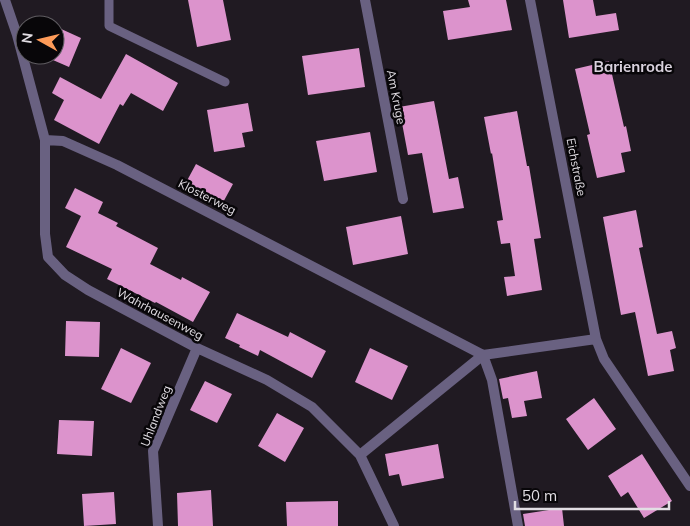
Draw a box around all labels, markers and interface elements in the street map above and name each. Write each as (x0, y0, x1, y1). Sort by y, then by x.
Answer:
north arrow (15, 15, 65, 65)
text: N (17, 32, 37, 45)
district label: Barienrode (594, 57, 672, 76)
street label: Am Kruge (384, 68, 409, 125)
street label: Eichstraße (564, 137, 589, 197)
street label: Klosterweg (176, 176, 239, 217)
street label: Wahrhausenweg (114, 284, 206, 343)
street label: Uhlandweg (137, 383, 174, 448)
scale bar (515, 478, 669, 510)
text: 50 m (522, 486, 557, 505)

